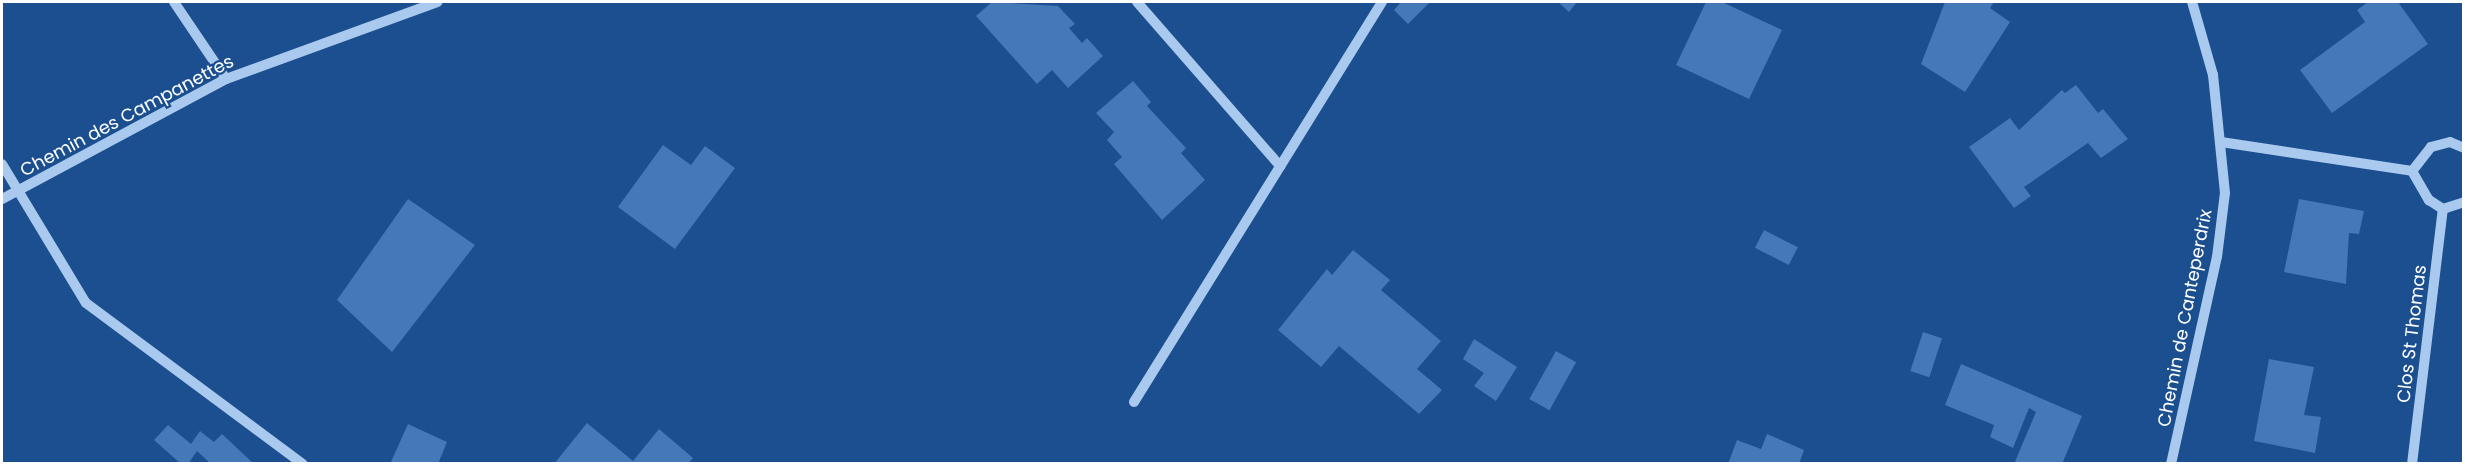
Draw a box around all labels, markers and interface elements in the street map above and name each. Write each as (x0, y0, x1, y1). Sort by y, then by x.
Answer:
street label: Chemin des Campanettes (17, 50, 237, 182)
street label: Chemin de Canteperdrix (2153, 207, 2217, 429)
street label: Clos St Thomas (2393, 264, 2431, 404)

